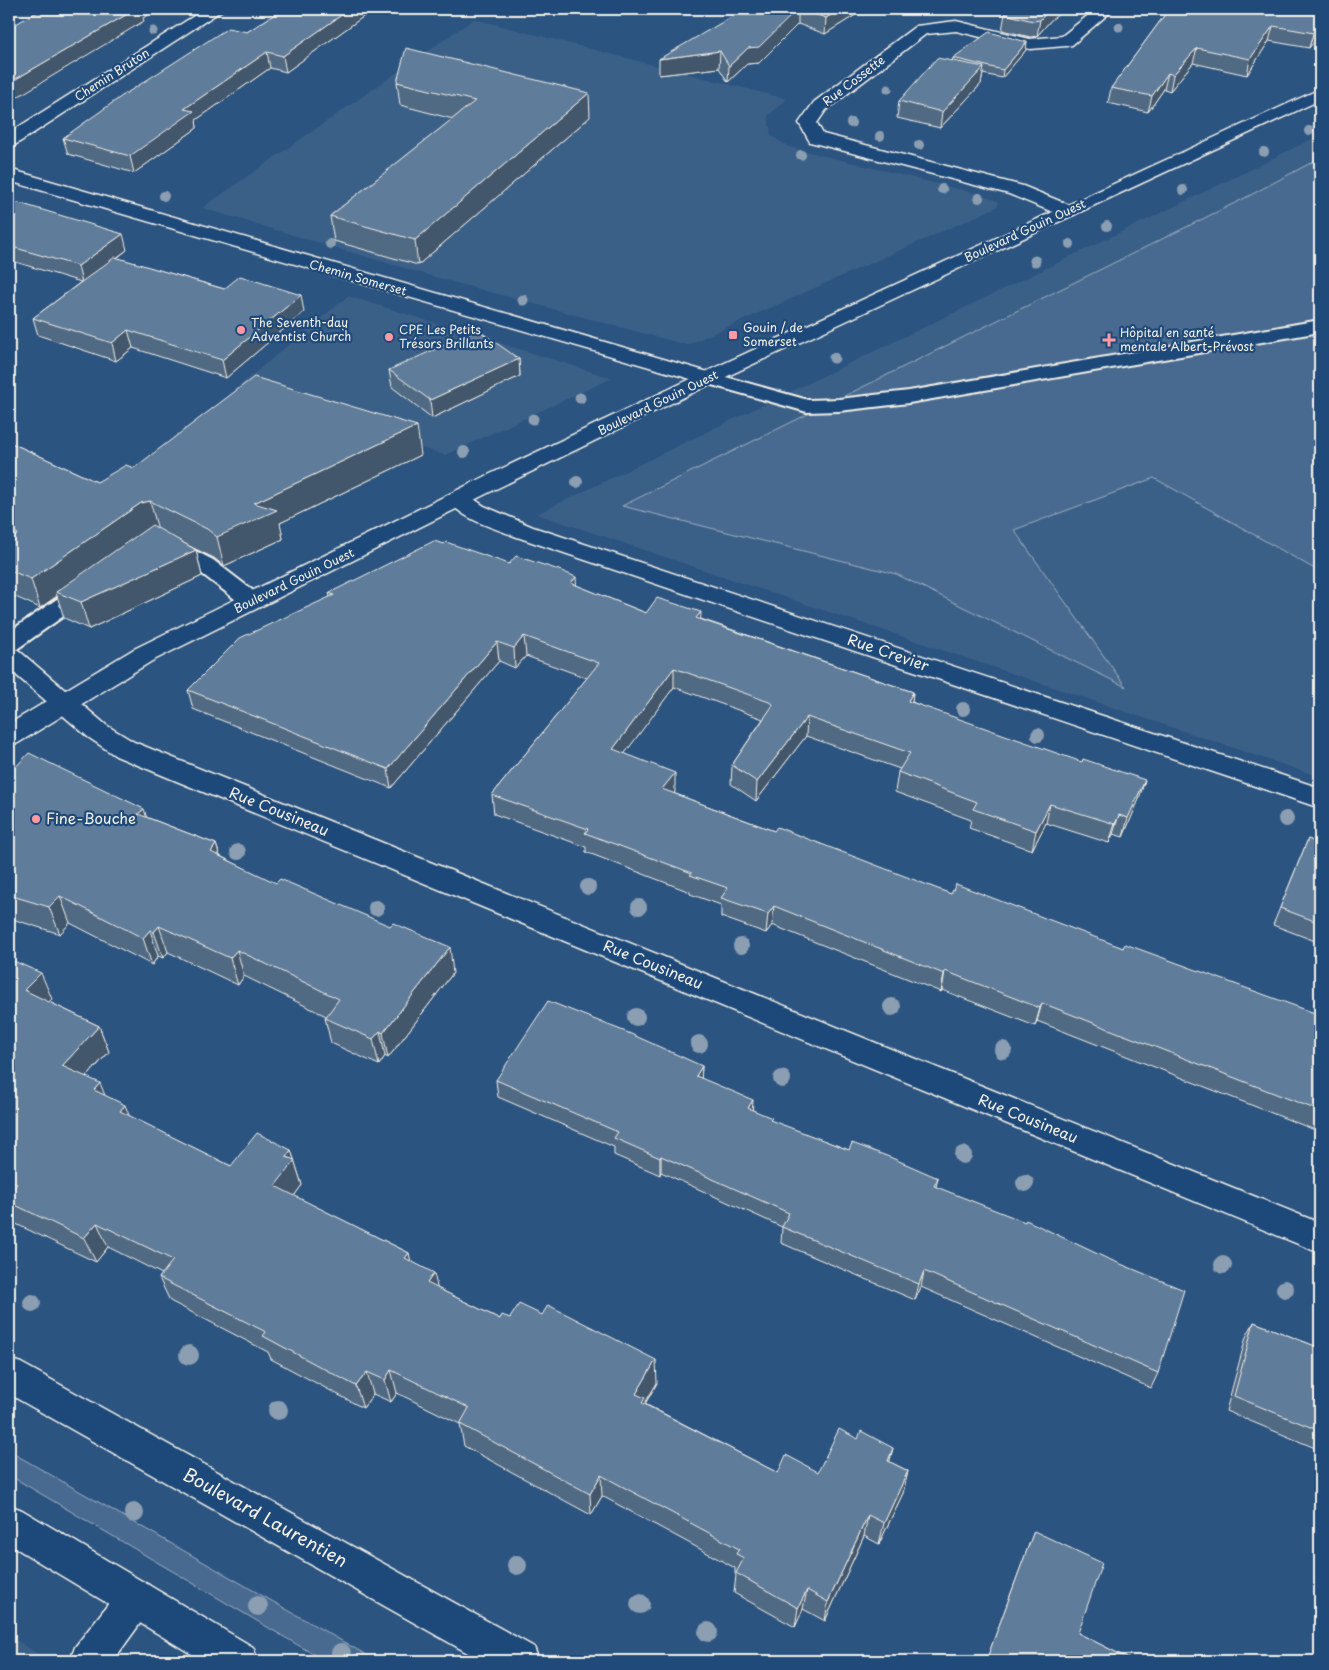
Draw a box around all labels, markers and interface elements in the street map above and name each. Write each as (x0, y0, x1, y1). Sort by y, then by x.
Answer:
street label: Chemin Bruton (71, 43, 152, 105)
street label: Rue Cossette (818, 51, 888, 110)
street label: Boulevard Gouin Ouest (961, 194, 1088, 266)
street label: Chemin Somerset (308, 255, 409, 300)
place label: The Seventh-day Adventist Church (251, 313, 351, 345)
place label: Gouin / de Somerset (743, 318, 803, 350)
place label: CPE Les Petits Trésors Brillants (399, 320, 494, 352)
place label: Hôpital en santé mentale Albert-Prévost (1120, 323, 1254, 355)
marker: The Seventh-day Adventist Church (235, 324, 247, 336)
marker: Gouin / de Somerset (727, 329, 739, 341)
marker: CPE Les Petits Trésors Brillants (383, 331, 395, 343)
marker: Hôpital en santé mentale Albert-Prévost (1102, 333, 1116, 347)
street label: Boulevard Gouin Ouest (594, 365, 721, 439)
street label: Boulevard Gouin Ouest (230, 543, 357, 617)
street label: Rue Crevier (845, 627, 932, 676)
street label: Rue Cousineau (226, 780, 333, 841)
place label: Fine-Bouche (46, 806, 136, 829)
marker: Fine-Bouche (30, 813, 42, 825)
street label: Rue Cousineau (600, 933, 707, 994)
street label: Rue Cousineau (975, 1087, 1082, 1148)
street label: Boulevard Laurentien (179, 1460, 353, 1573)

